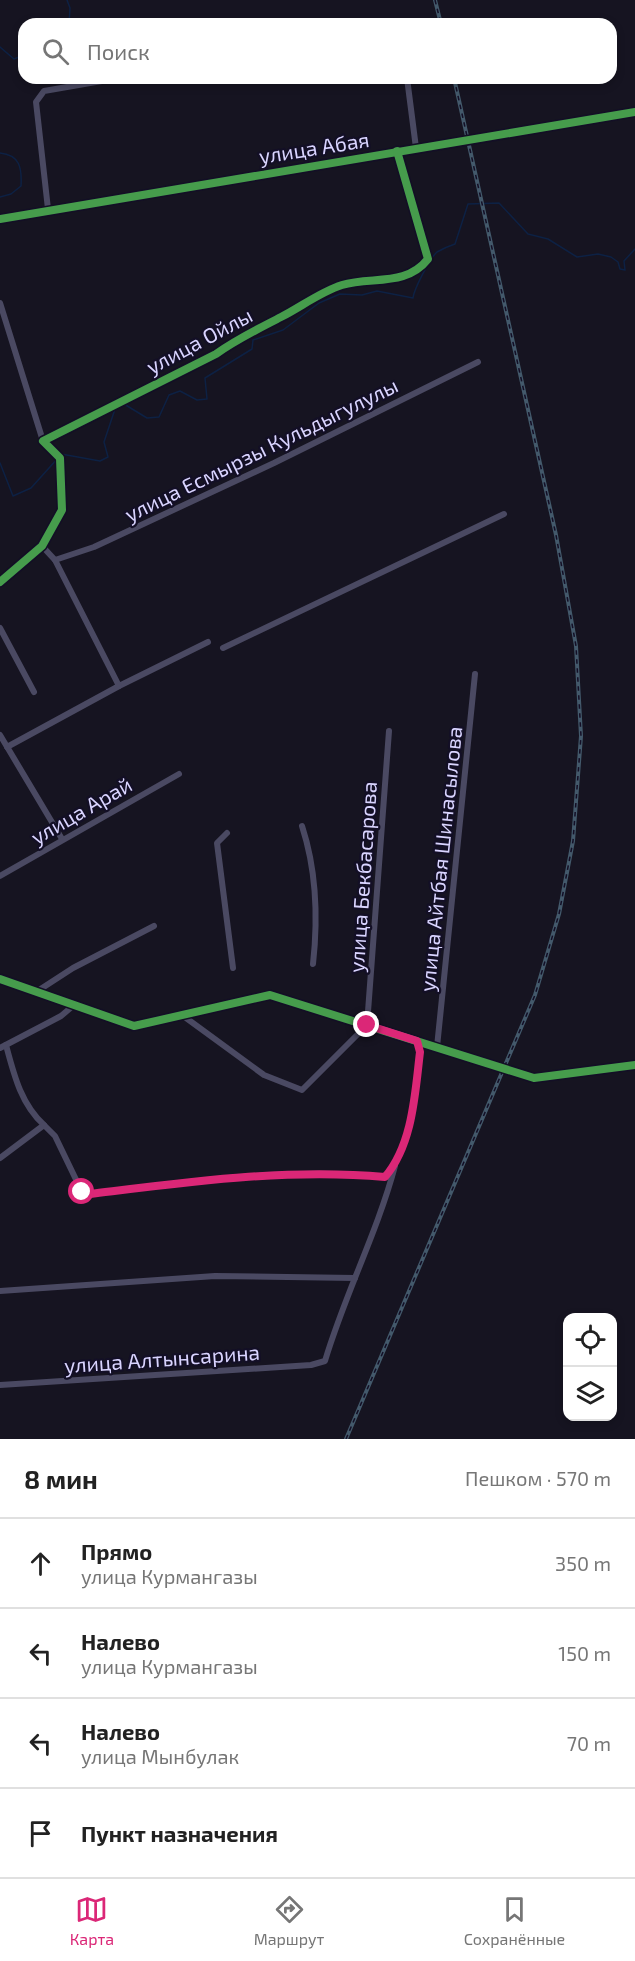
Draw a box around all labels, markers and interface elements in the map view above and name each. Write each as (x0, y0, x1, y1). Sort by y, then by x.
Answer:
search box (18, 18, 617, 84)
icon: search (39, 35, 72, 68)
text: Поиск (87, 38, 150, 64)
street label: улица Абая (257, 126, 371, 169)
street label: улица Ойлы (142, 302, 257, 379)
street label: улица Есмырзы Кульдыгулулы (120, 372, 402, 527)
street label: улица Айтбая Шинасылова (414, 725, 467, 993)
street label: улица Арай (26, 771, 136, 850)
street label: улица Бекбасарова (343, 781, 382, 973)
route end (353, 1011, 379, 1037)
route start (68, 1178, 94, 1204)
map controls (563, 1313, 617, 1421)
button: locate (563, 1313, 617, 1367)
street label: улица Алтынсарина (63, 1339, 261, 1378)
button: layers (563, 1367, 617, 1421)
text: 8 мин (24, 1463, 98, 1494)
text: Пешком · 570 m (465, 1466, 611, 1490)
text: Прямо (81, 1538, 152, 1564)
icon: ahead (24, 1547, 57, 1580)
text: 350 m (555, 1551, 611, 1575)
text: улица Курмангазы (81, 1564, 258, 1588)
text: Налево (81, 1628, 160, 1654)
icon: left (24, 1637, 57, 1670)
text: 150 m (558, 1641, 611, 1665)
text: улица Курмангазы (81, 1654, 258, 1678)
text: Налево (81, 1718, 160, 1744)
icon: left (24, 1727, 57, 1760)
text: 70 m (567, 1731, 611, 1755)
text: улица Мынбулак (81, 1744, 239, 1768)
icon: arrive (24, 1817, 57, 1850)
text: Пункт назначения (81, 1820, 278, 1846)
tab: Карта (70, 1893, 114, 1948)
tab: Маршрут (254, 1893, 324, 1948)
tab: Сохранённые (464, 1893, 565, 1948)

